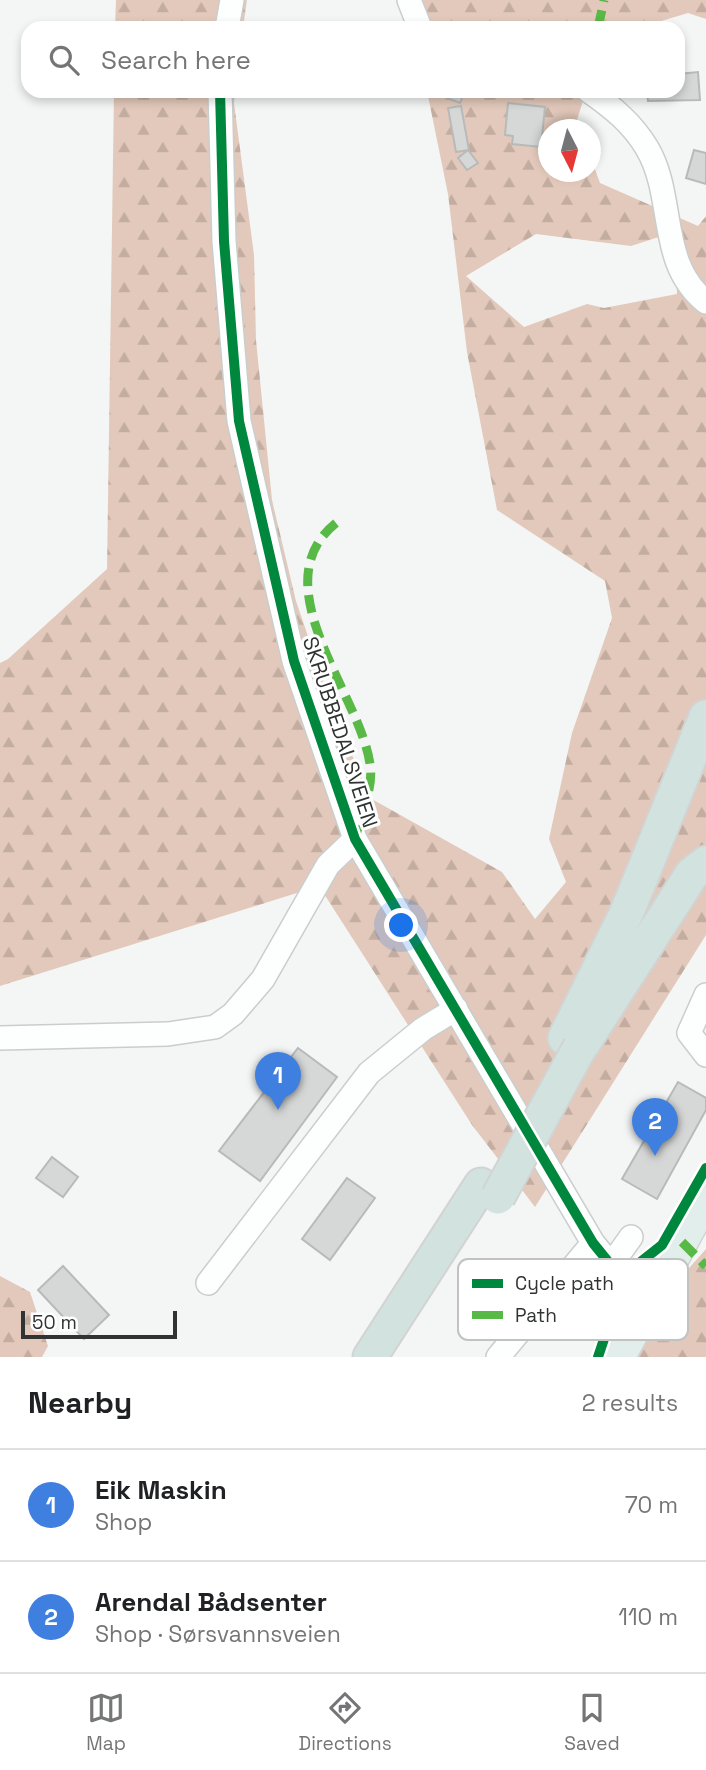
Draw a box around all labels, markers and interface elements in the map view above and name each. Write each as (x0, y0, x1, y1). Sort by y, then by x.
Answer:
search box (21, 21, 685, 98)
icon: search (45, 41, 83, 79)
text: Search here (101, 43, 251, 77)
north arrow (538, 119, 601, 182)
street label: SKRUBBEDALSVEIEN (297, 633, 384, 831)
your location (384, 908, 418, 942)
pin: 1 (255, 1052, 301, 1110)
pin: 2 (632, 1098, 678, 1156)
legend (458, 1259, 688, 1340)
text: Cycle path (515, 1271, 614, 1296)
text: Path (515, 1303, 557, 1328)
scale bar (21, 1308, 177, 1340)
text: 50 m (32, 1310, 77, 1335)
text: Nearby (28, 1383, 132, 1422)
text: 2 results (582, 1388, 678, 1418)
text: Eik Maskin (95, 1473, 227, 1507)
text: 1 (46, 1490, 56, 1520)
text: 70 m (625, 1490, 678, 1520)
text: Shop (95, 1507, 152, 1537)
text: Arendal Bådsenter (95, 1585, 327, 1619)
text: 2 (44, 1602, 58, 1632)
text: 110 m (618, 1602, 678, 1632)
text: Shop · Sørsvannsveien (95, 1619, 341, 1649)
tab: Map (86, 1689, 126, 1756)
tab: Directions (299, 1689, 392, 1756)
tab: Saved (564, 1689, 620, 1756)

